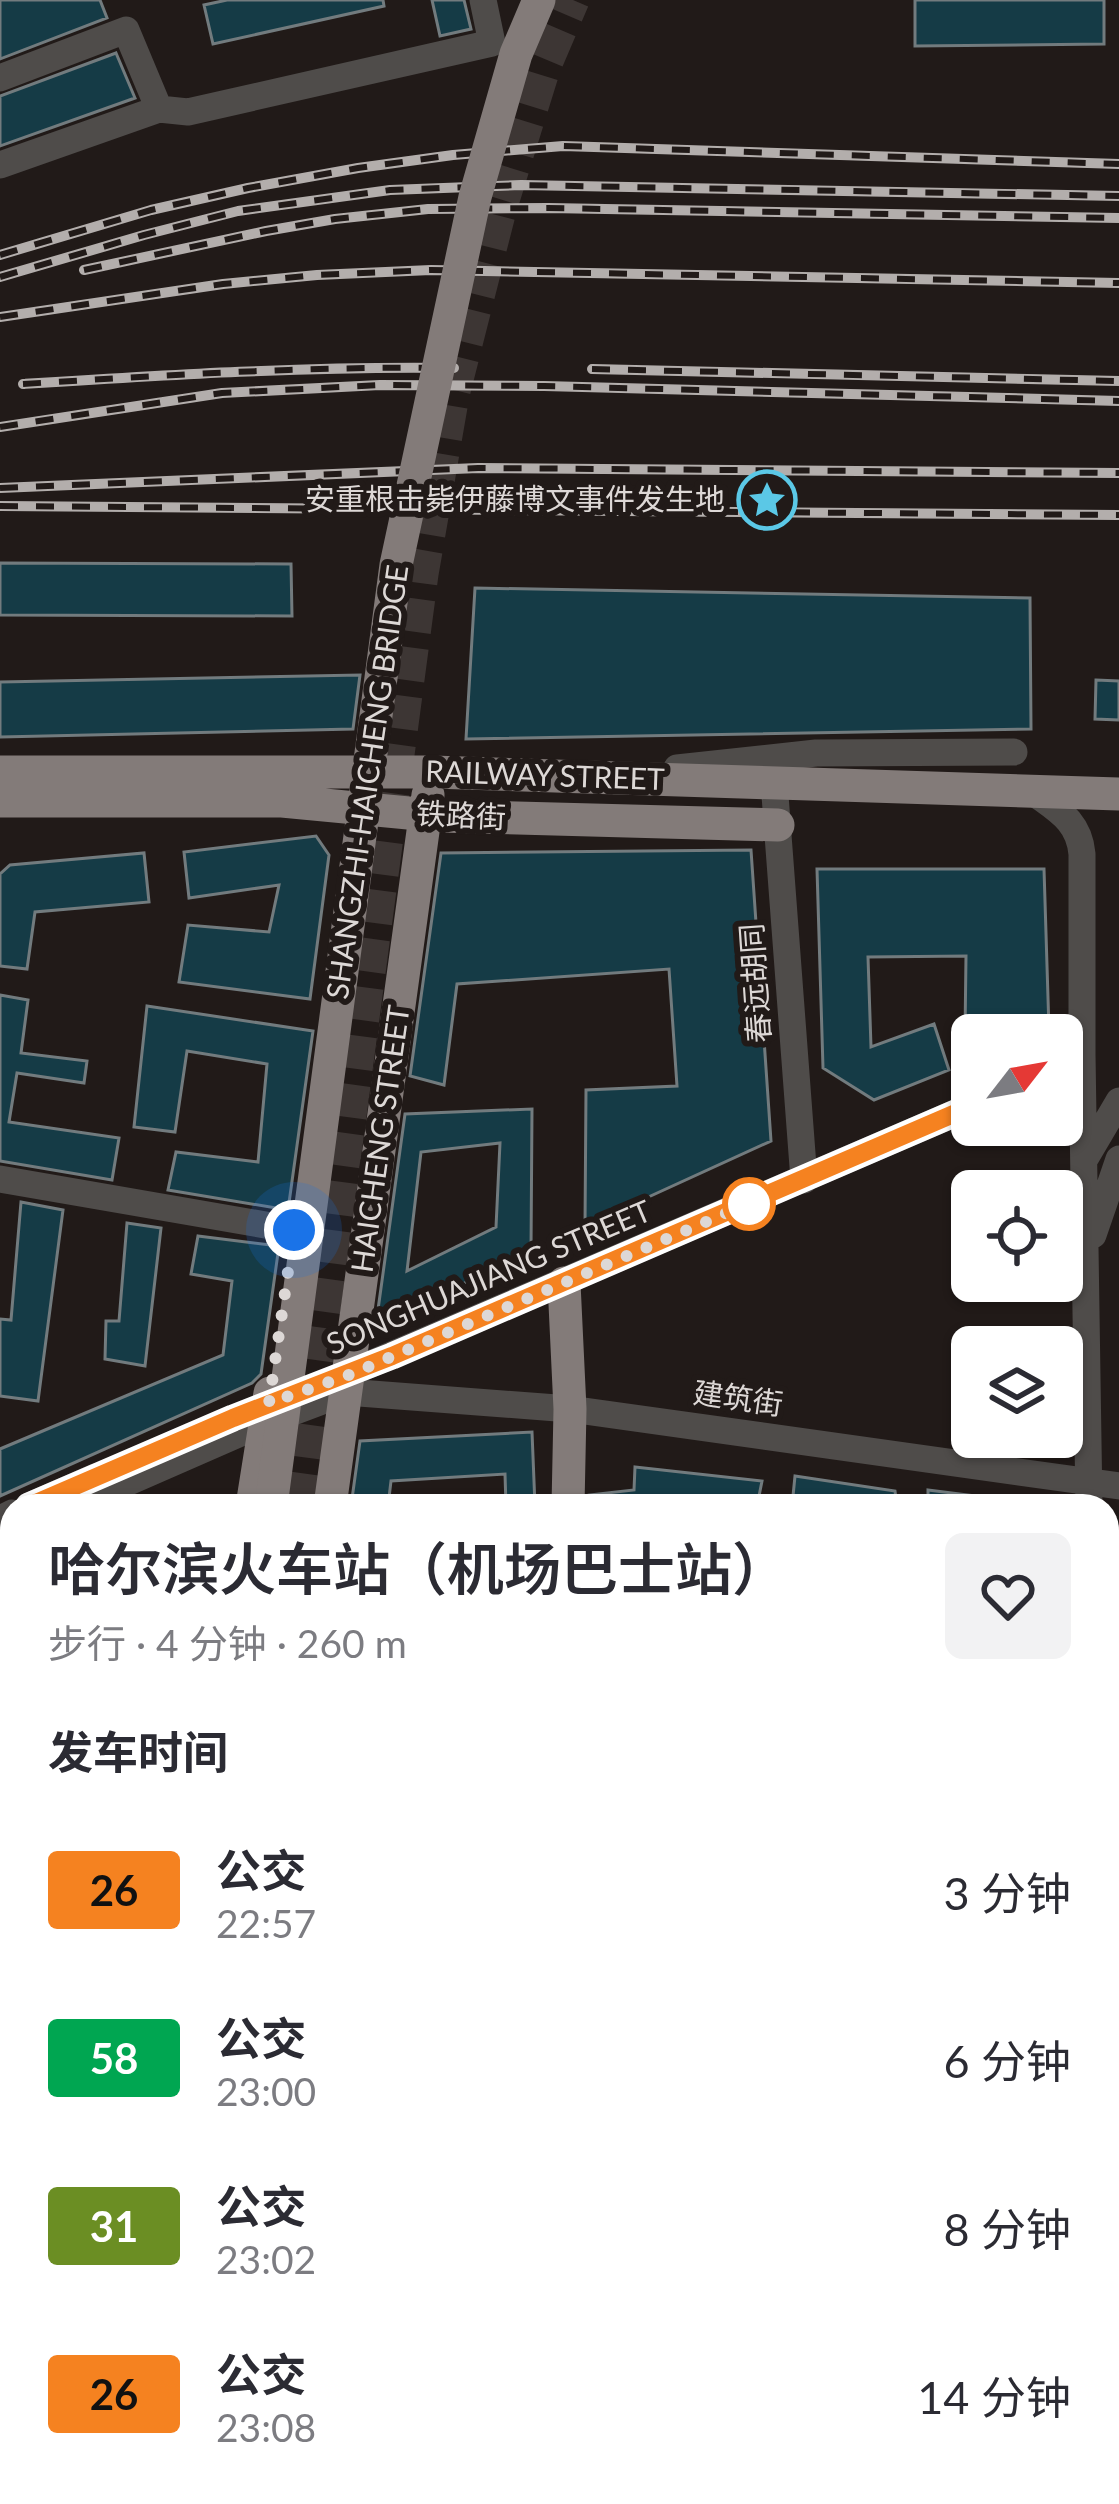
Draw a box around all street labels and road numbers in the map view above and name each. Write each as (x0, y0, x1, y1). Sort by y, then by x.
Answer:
street label: SHANGZHI-HAICHENG BRIDGE (318, 562, 414, 1001)
street label: RAILWAY STREET (425, 752, 666, 796)
street label: 铁路街 (415, 794, 507, 834)
street label: 春远胡同 (732, 922, 776, 1044)
street label: HAICHENG STREET (342, 1002, 416, 1275)
street label: SONGHUAJIANG STREET (321, 1191, 656, 1361)
street label: 建筑街 (691, 1373, 785, 1421)

